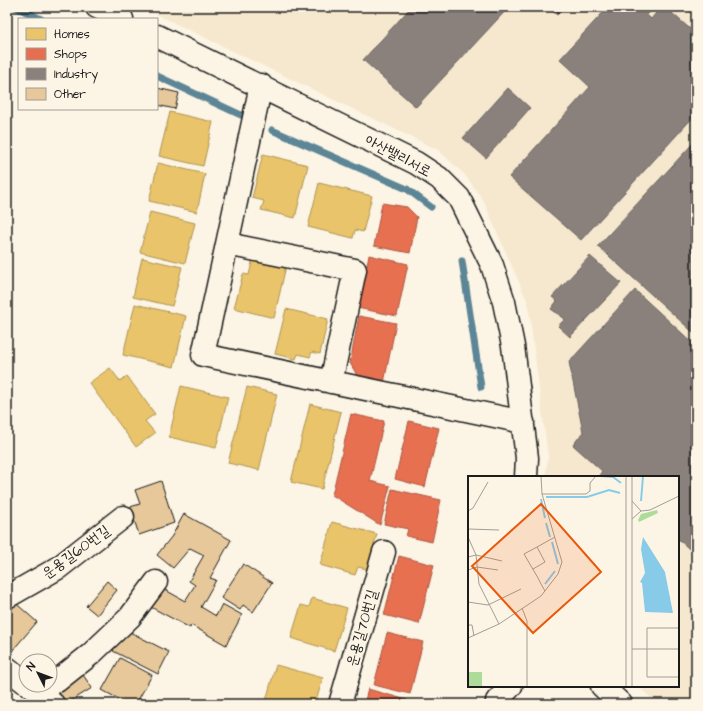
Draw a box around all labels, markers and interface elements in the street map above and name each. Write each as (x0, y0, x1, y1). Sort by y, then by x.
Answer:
legend (18, 18, 158, 110)
text: Homes (54, 26, 90, 43)
text: Shops (54, 46, 87, 63)
text: Industry (54, 66, 99, 84)
text: Other (54, 86, 86, 103)
street label: 아산밸리서로 (361, 130, 435, 182)
inset map (468, 476, 679, 687)
street label: 운용길60번길 (38, 520, 114, 584)
street label: 운용길70번길 (341, 587, 383, 669)
north arrow (18, 653, 58, 693)
text: N (23, 659, 39, 674)

